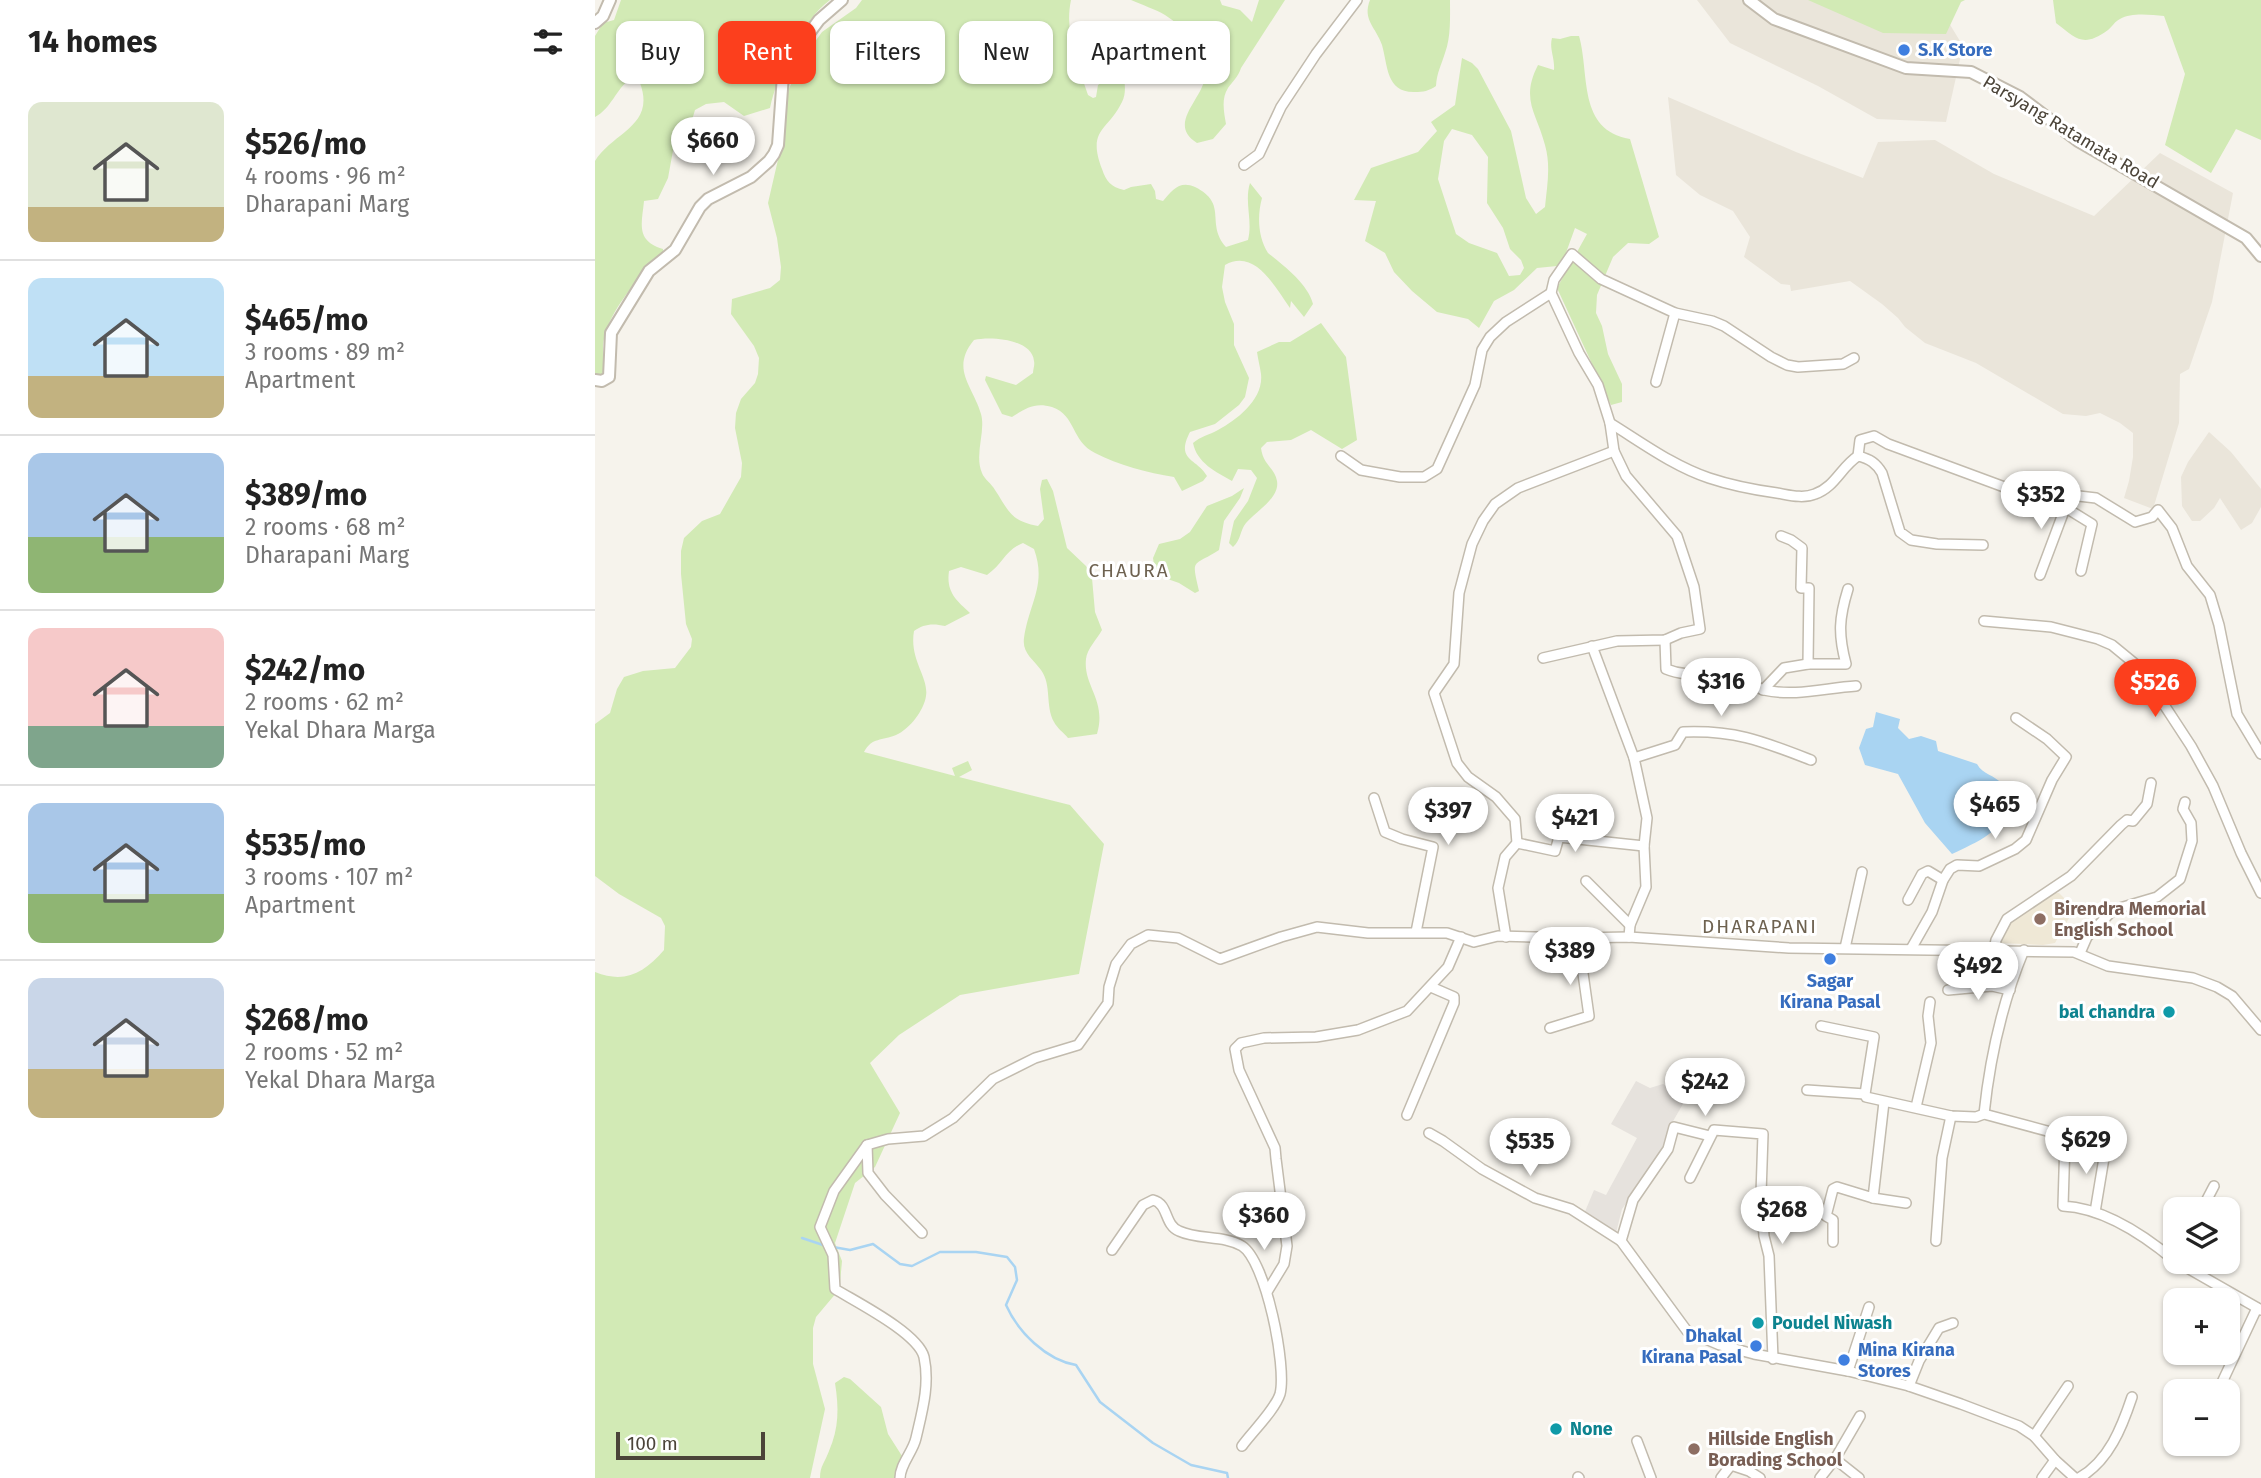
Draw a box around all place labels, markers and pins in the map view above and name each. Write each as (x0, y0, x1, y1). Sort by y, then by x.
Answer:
place label: S.K Store (1918, 39, 1992, 61)
marker: S.K Store (1896, 42, 1912, 58)
pin: $660 (672, 118, 754, 177)
pin: $352 (2000, 472, 2082, 531)
pin: $316 (1680, 658, 1762, 718)
pin: $526 (2114, 660, 2196, 719)
pin: $465 (1954, 782, 2036, 841)
pin: $397 (1407, 788, 1489, 847)
pin: $421 (1534, 794, 1616, 854)
place label: Birendra Memorial English School (2054, 898, 2206, 941)
marker: Birendra Memorial English School (2032, 911, 2048, 927)
pin: $389 (1529, 928, 1611, 987)
pin: $492 (1937, 942, 2019, 1002)
marker: Sagar Kirana Pasal (1822, 951, 1838, 967)
place label: Sagar Kirana Pasal (1780, 970, 1881, 1013)
place label: bal chandra (2059, 1001, 2155, 1023)
marker: bal chandra (2161, 1004, 2177, 1020)
pin: $242 (1664, 1058, 1746, 1118)
pin: $629 (2045, 1116, 2127, 1176)
pin: $535 (1489, 1118, 1571, 1178)
pin: $268 (1741, 1186, 1823, 1246)
pin: $360 (1223, 1192, 1305, 1252)
place label: Poudel Niwash (1772, 1312, 1892, 1334)
marker: Poudel Niwash (1750, 1315, 1766, 1331)
place label: Dhakal Kirana Pasal (1641, 1325, 1743, 1368)
marker: Dhakal Kirana Pasal (1748, 1338, 1764, 1354)
place label: Mina Kirana Stores (1858, 1339, 1955, 1382)
marker: Mina Kirana Stores (1836, 1352, 1852, 1368)
place label: None (1570, 1418, 1613, 1440)
marker: None (1548, 1421, 1564, 1437)
place label: Hillside English Borading School (1708, 1428, 1843, 1471)
marker: Hillside English Borading School (1686, 1441, 1702, 1457)

